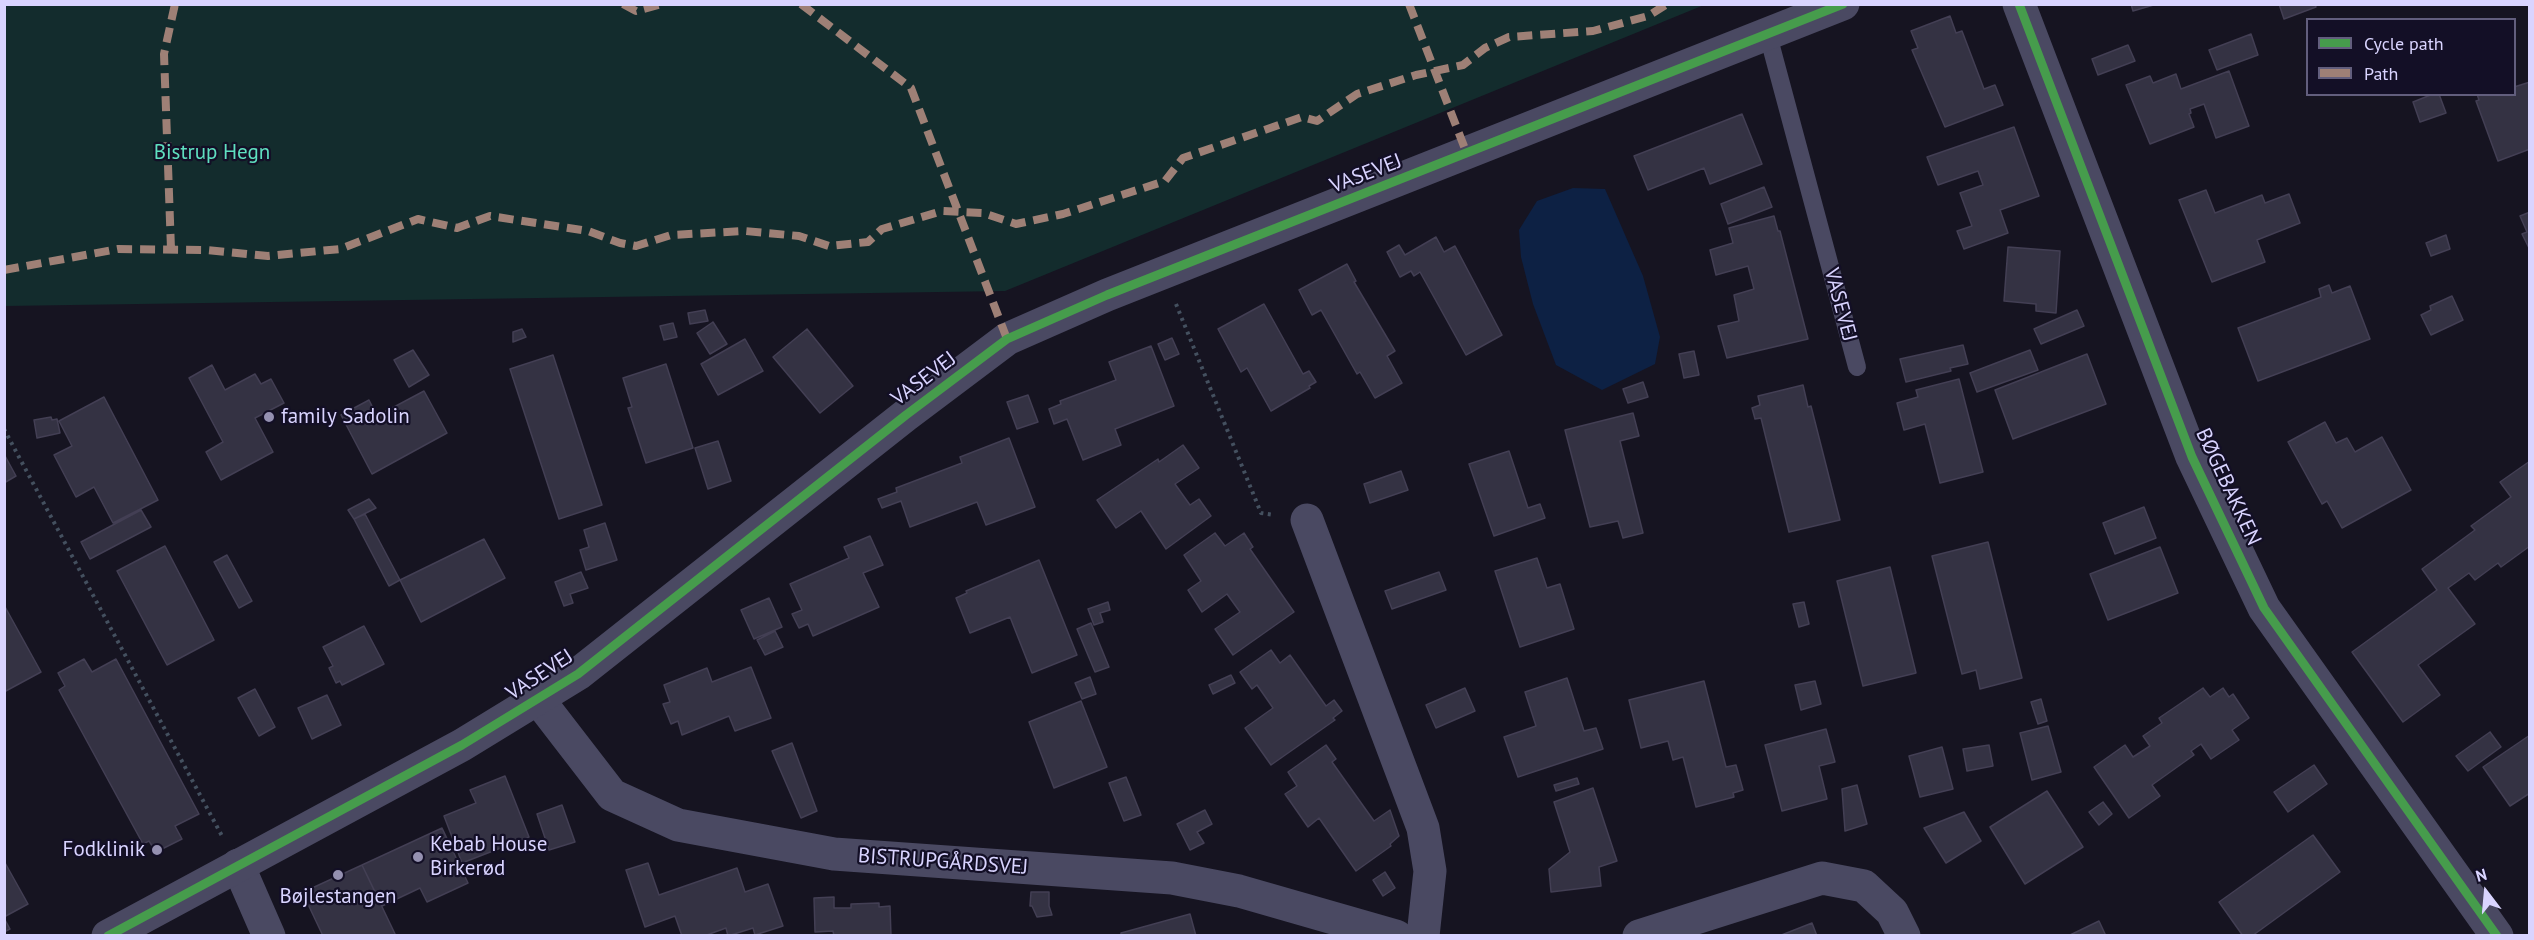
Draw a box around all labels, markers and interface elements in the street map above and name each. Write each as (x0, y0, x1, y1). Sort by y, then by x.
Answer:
legend (2306, 18, 2516, 96)
text: Cycle path (2364, 32, 2444, 55)
text: Path (2364, 62, 2398, 85)
park label: Bistrup Hegn (154, 140, 270, 166)
street label: VASEVEJ (1326, 149, 1406, 199)
street label: VASEVEJ (1818, 266, 1862, 344)
street label: VASEVEJ (886, 346, 962, 412)
place label: family Sadolin (281, 404, 410, 430)
marker: family Sadolin (262, 410, 276, 424)
street label: BØGEBAKKEN (2190, 424, 2266, 550)
street label: VASEVEJ (502, 644, 578, 706)
place label: Kebab House Birkerød (430, 832, 547, 882)
place label: Fodklinik (63, 837, 145, 863)
marker: Fodklinik (150, 843, 164, 857)
street label: BISTRUPGÅRDSVEJ (857, 843, 1029, 881)
marker: Kebab House Birkerød (411, 850, 425, 864)
north arrow (2456, 862, 2516, 922)
text: N (2473, 864, 2489, 886)
marker: Bøjlestangen (331, 868, 345, 882)
place label: Bøjlestangen (279, 884, 397, 910)

